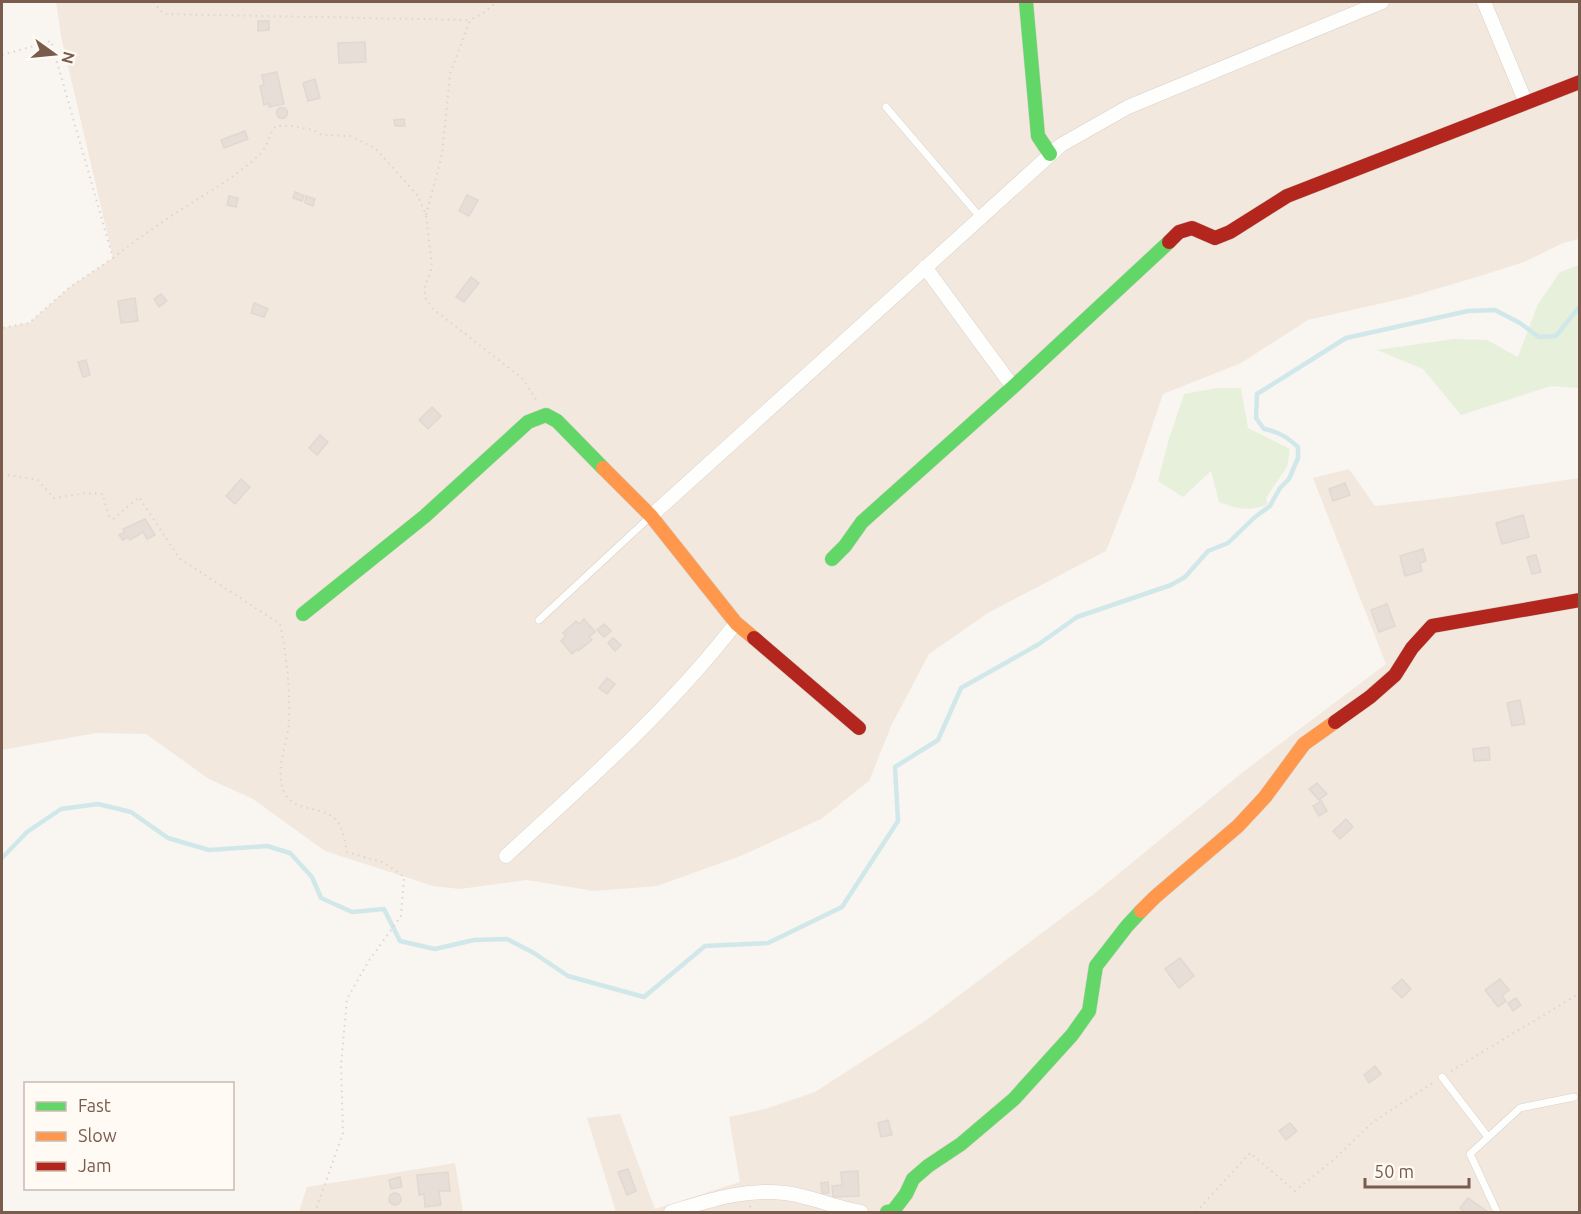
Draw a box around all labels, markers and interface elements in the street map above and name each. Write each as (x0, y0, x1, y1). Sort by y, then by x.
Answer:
north arrow (24, 24, 84, 84)
text: N (58, 50, 79, 66)
legend (24, 1082, 234, 1190)
text: Fast (78, 1095, 111, 1115)
text: Slow (78, 1125, 117, 1145)
scale bar (1365, 1151, 1468, 1189)
text: Jam (78, 1155, 112, 1175)
text: 50 m (1374, 1161, 1414, 1181)

